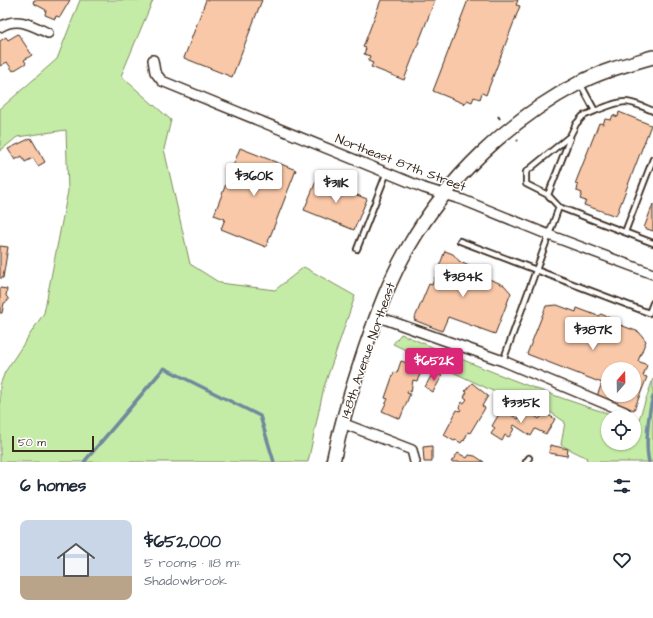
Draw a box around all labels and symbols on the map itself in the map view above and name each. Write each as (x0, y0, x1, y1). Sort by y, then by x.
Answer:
street label: Northeast 87th Street (333, 130, 469, 196)
pin: $360K (226, 163, 282, 197)
pin: $311K (308, 170, 364, 204)
pin: $384K (435, 264, 491, 298)
street label: 148th Avenue Northeast (336, 279, 400, 421)
pin: $387K (565, 317, 621, 351)
pin: $652K (406, 348, 462, 382)
north arrow (601, 362, 641, 402)
pin: $335K (493, 390, 549, 424)
scale bar (12, 434, 94, 453)

